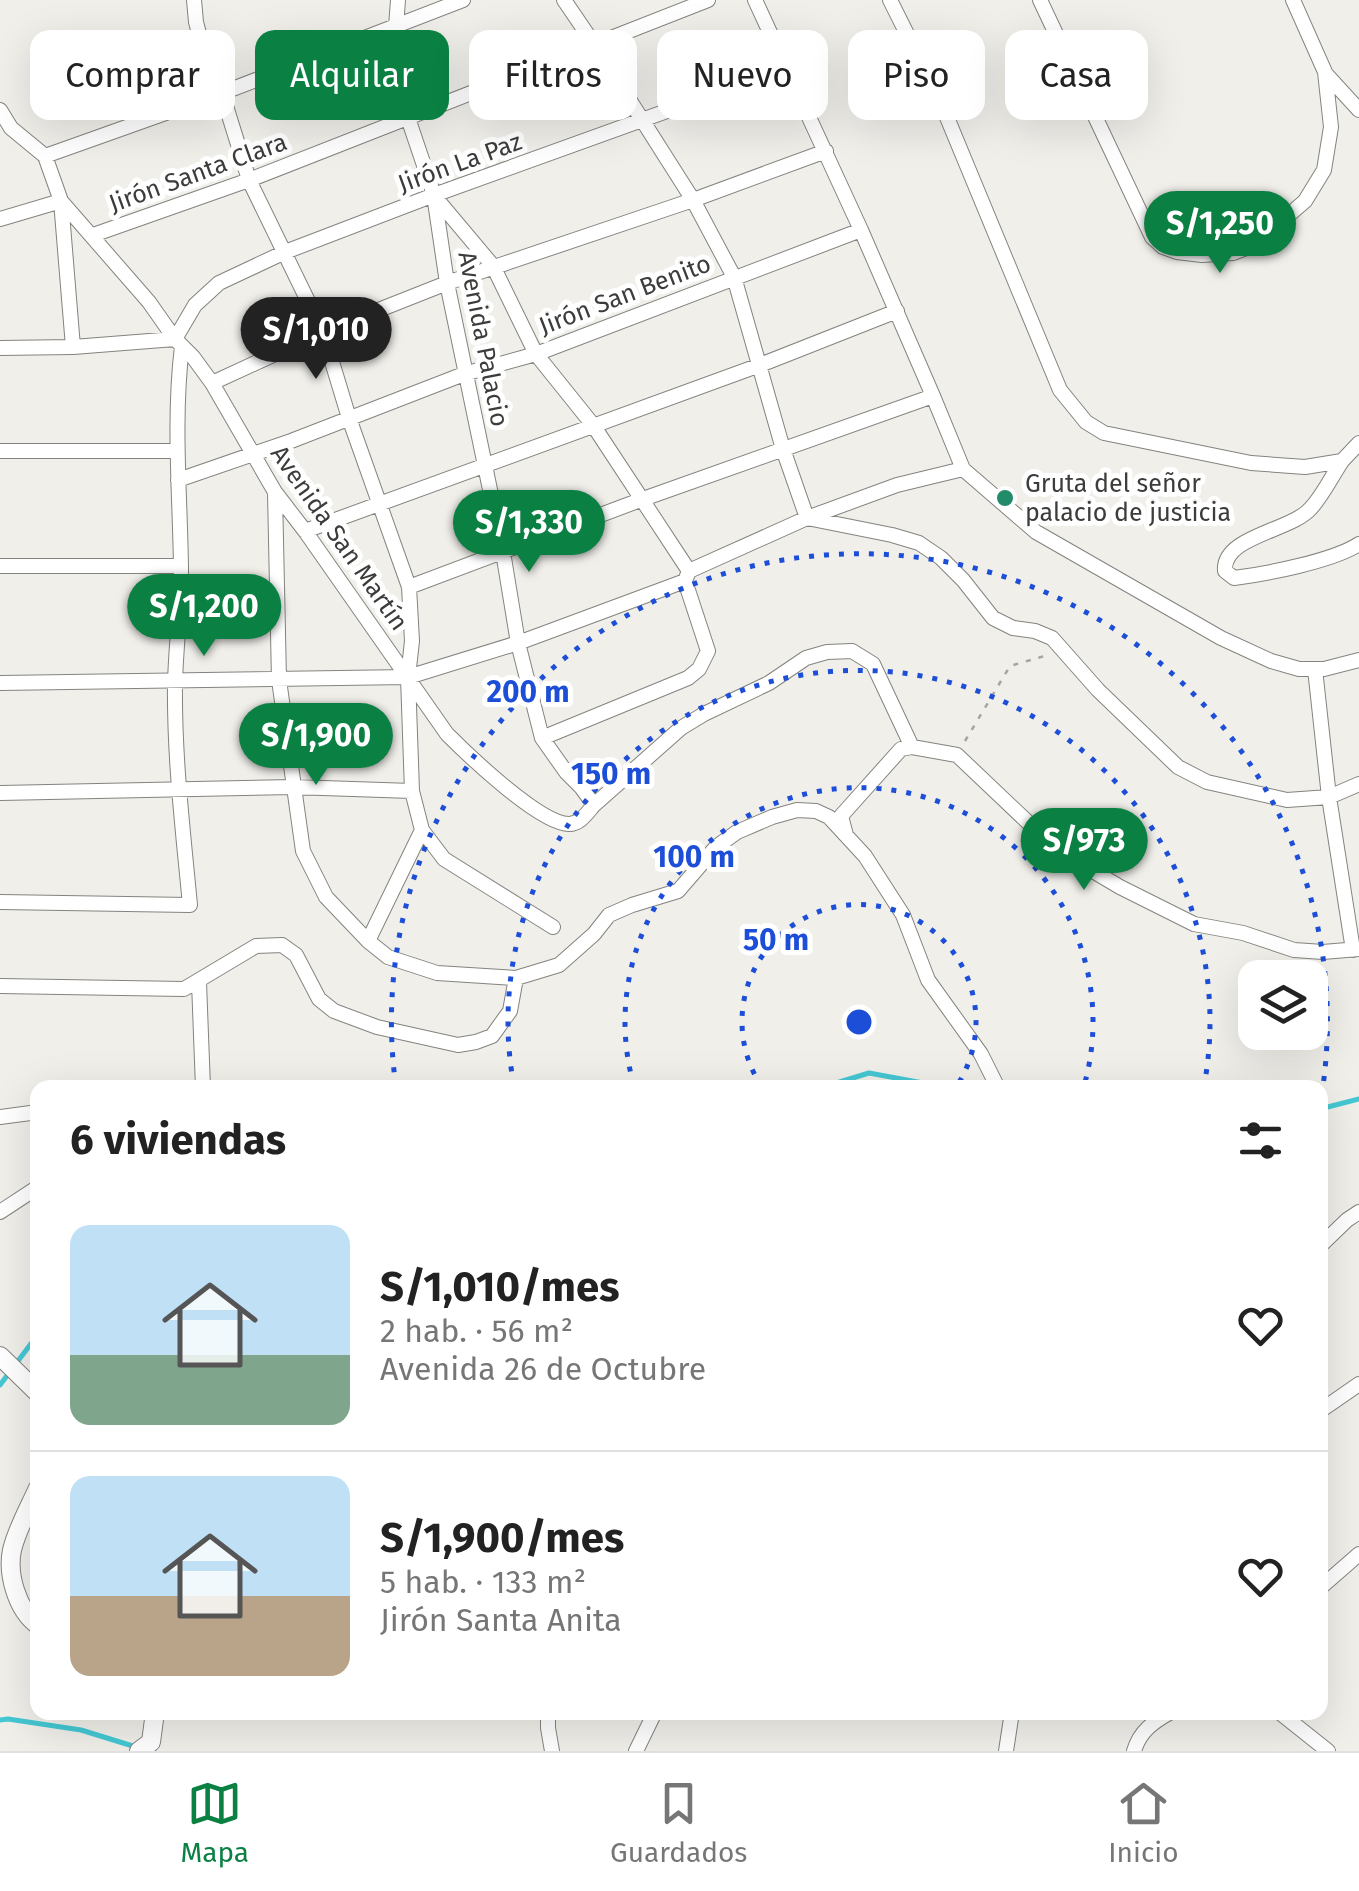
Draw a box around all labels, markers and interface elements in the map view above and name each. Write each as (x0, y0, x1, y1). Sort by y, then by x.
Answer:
chip: Comprar (30, 30, 235, 120)
chip: Alquilar (255, 30, 449, 120)
chip: Filtros (469, 30, 637, 120)
chip: Nuevo (657, 30, 828, 120)
chip: Piso (848, 30, 985, 120)
chip: Casa (1005, 30, 1148, 120)
street label: Jirón Santa Clara (105, 127, 291, 219)
street label: Jirón La Paz (394, 127, 526, 199)
pin: S/1,250 (1128, 191, 1312, 276)
text: S/1,250 (1166, 204, 1274, 242)
street label: Jirón San Benito (535, 248, 715, 342)
street label: Avenida Palacio (451, 249, 515, 429)
pin: S/1,010 (224, 297, 408, 382)
text: S/1,010 (263, 310, 369, 348)
street label: Avenida San Martín (264, 440, 414, 636)
place label: Gruta del señor palacio de justicia (1025, 469, 1231, 528)
marker: Gruta del señor palacio de justicia (994, 487, 1016, 509)
pin: S/1,330 (437, 490, 621, 575)
text: S/1,330 (475, 503, 583, 541)
pin: S/1,200 (112, 574, 296, 659)
text: S/1,200 (149, 587, 259, 625)
text: 200 m (486, 674, 570, 710)
pin: S/1,900 (224, 703, 408, 788)
text: S/1,900 (261, 716, 371, 754)
text: 150 m (571, 756, 651, 792)
pin: S/973 (1014, 808, 1154, 893)
text: S/973 (1043, 821, 1125, 859)
text: 100 m (653, 839, 735, 875)
text: 50 m (743, 922, 809, 958)
map controls (1238, 960, 1328, 1050)
button: layers (1238, 960, 1328, 1050)
centre of rings (841, 1004, 877, 1040)
icon: filters (1233, 1113, 1288, 1168)
text: 6 viviendas (70, 1115, 286, 1165)
text: S/1,010/mes (380, 1262, 620, 1312)
icon: home (150, 1265, 270, 1385)
icon: heart (1233, 1298, 1288, 1353)
text: 2 hab. · 56 m² (380, 1312, 573, 1350)
text: Avenida 26 de Octubre (380, 1350, 706, 1388)
text: S/1,900/mes (380, 1513, 624, 1563)
icon: home (150, 1516, 270, 1636)
icon: heart (1233, 1549, 1288, 1604)
text: 5 hab. · 133 m² (380, 1563, 586, 1601)
text: Jirón Santa Anita (380, 1601, 622, 1639)
tab: Mapa (180, 1776, 249, 1869)
tab: Guardados (610, 1776, 747, 1869)
tab: Inicio (1108, 1776, 1179, 1869)

